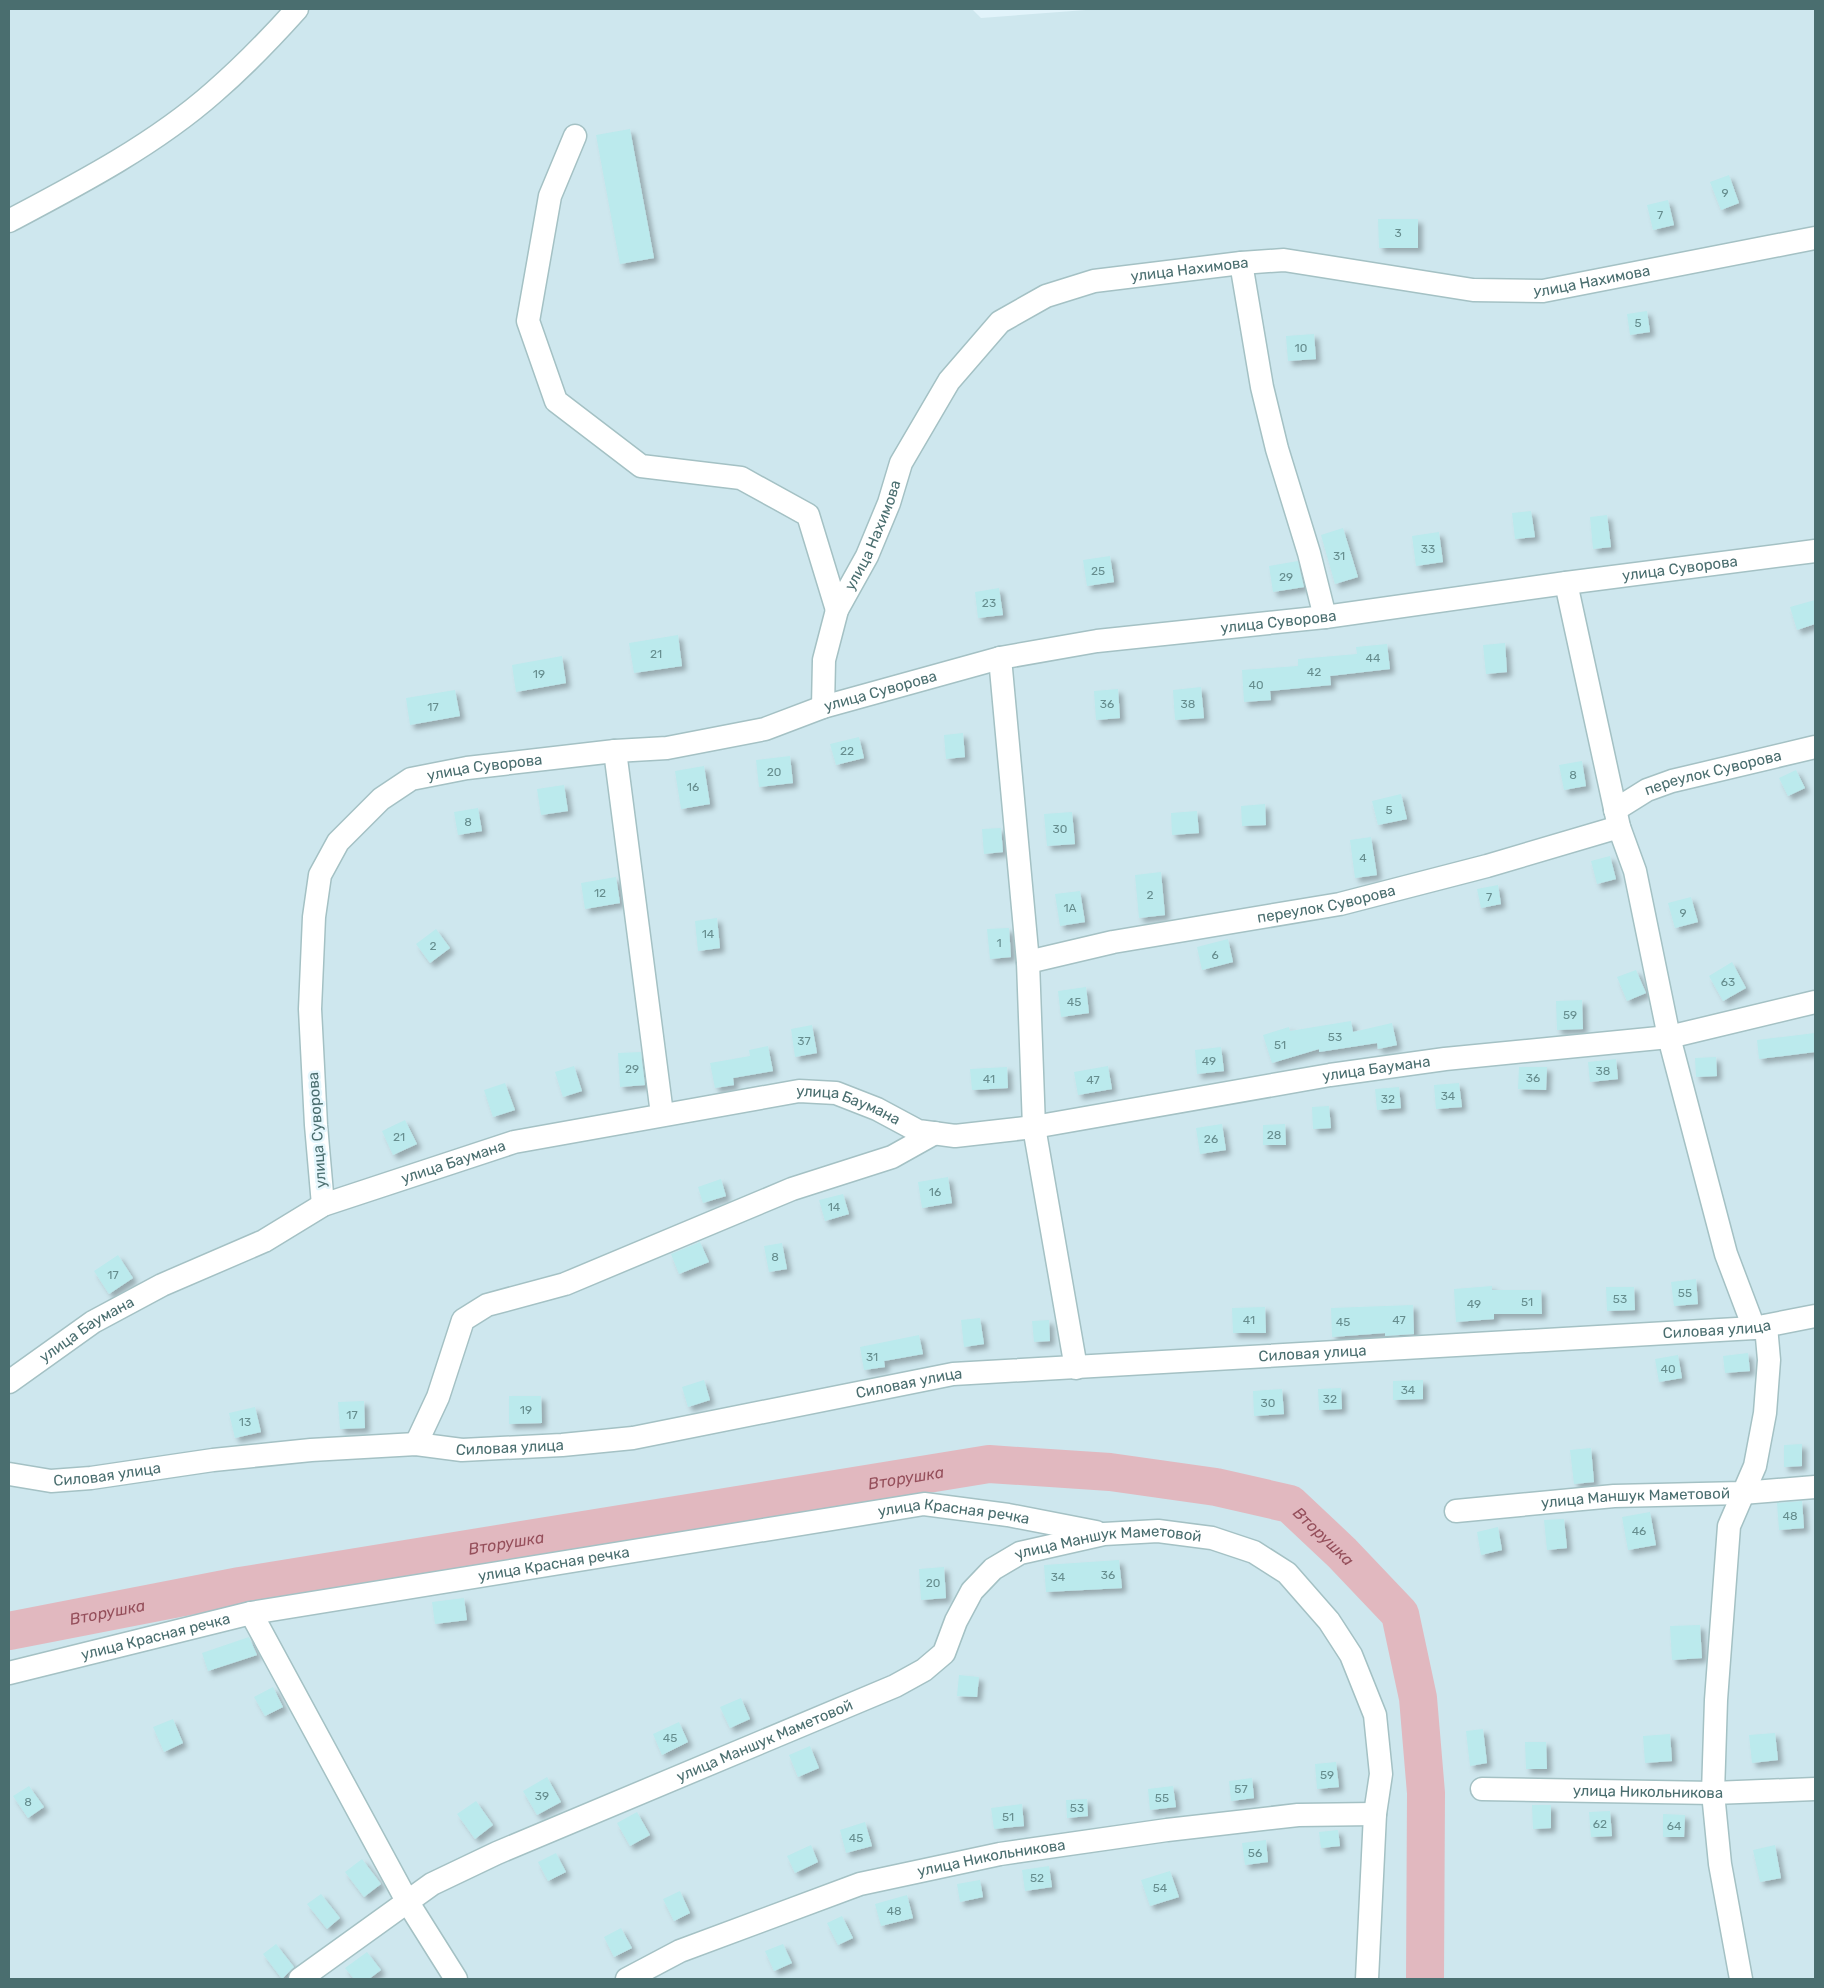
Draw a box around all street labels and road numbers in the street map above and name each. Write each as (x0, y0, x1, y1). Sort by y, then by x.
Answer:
street label: улица Нахимова (1130, 253, 1249, 285)
street label: улица Нахимова (1533, 261, 1652, 300)
street label: улица Нахимова (841, 478, 904, 593)
street label: улица Суворова (1621, 552, 1739, 585)
street label: улица Суворова (1220, 606, 1338, 637)
street label: улица Суворова (822, 667, 939, 715)
street label: переулок Суворова (1642, 746, 1783, 799)
street label: улица Суворова (425, 750, 543, 785)
street label: переулок Суворова (1256, 881, 1397, 927)
street label: улица Баумана (1321, 1052, 1431, 1085)
street label: улица Суворова (304, 1071, 330, 1189)
street label: улица Баумана (796, 1082, 903, 1129)
street label: улица Баумана (399, 1136, 508, 1188)
street label: улица Баумана (36, 1293, 137, 1366)
street label: Силовая улица (1662, 1316, 1772, 1342)
street label: Силовая улица (1258, 1341, 1367, 1365)
street label: Силовая улица (854, 1364, 963, 1402)
street label: Силовая улица (455, 1436, 564, 1459)
street label: Силовая улица (53, 1459, 162, 1490)
street label: улица Маншук Маметовой (1540, 1484, 1730, 1512)
street label: улица Красная речка (876, 1495, 1031, 1528)
street label: улица Маншук Маметовой (1011, 1522, 1203, 1563)
street label: улица Красная речка (477, 1543, 631, 1585)
street label: улица Красная речка (79, 1609, 232, 1664)
street label: улица Маншук Маметовой (674, 1696, 856, 1786)
street label: улица Никольникова (1573, 1782, 1724, 1802)
street label: улица Никольникова (916, 1836, 1067, 1880)

